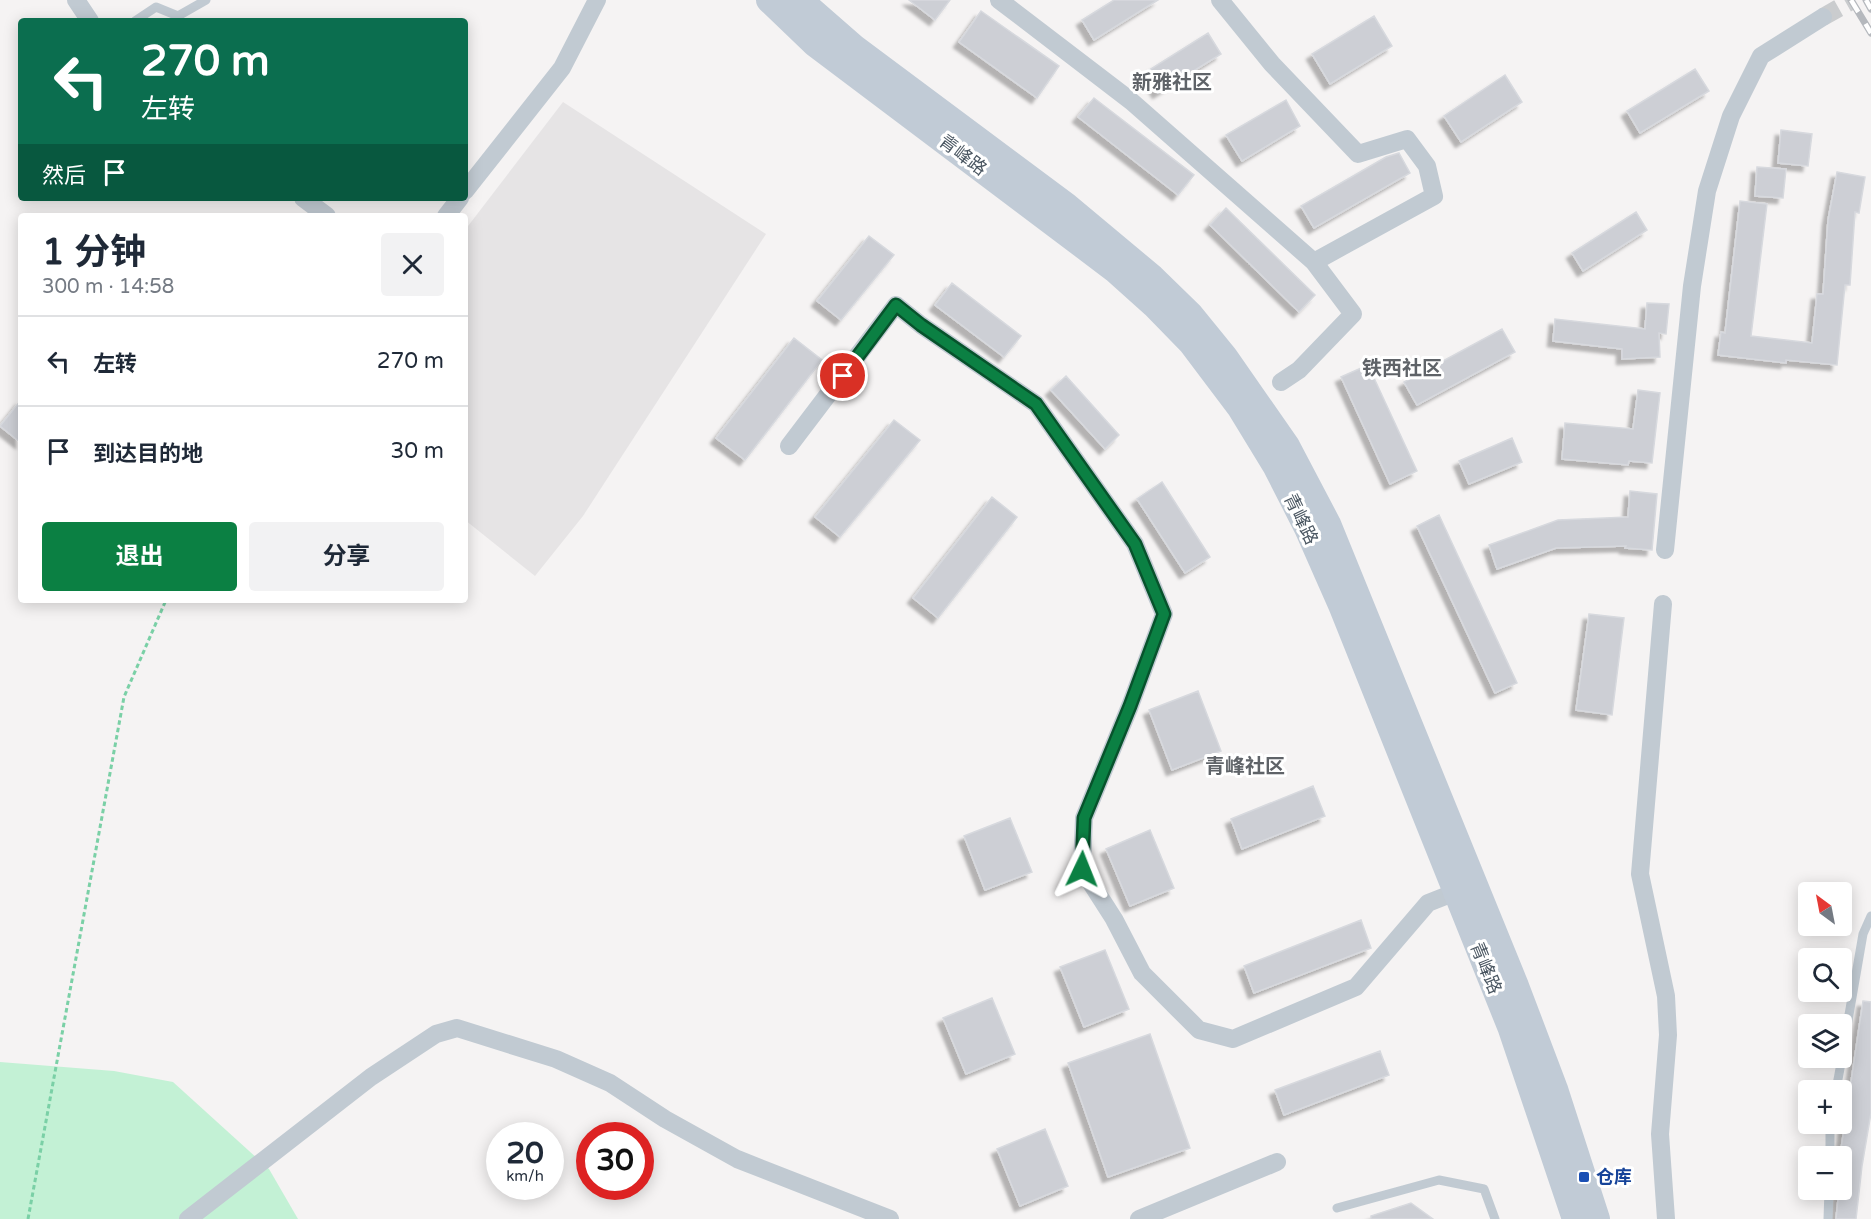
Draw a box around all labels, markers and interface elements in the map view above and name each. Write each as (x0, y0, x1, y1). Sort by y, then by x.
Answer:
text: 270 m (141, 36, 270, 87)
icon: left (42, 42, 120, 120)
district label: 新雅社区 (1132, 71, 1212, 95)
text: 左转 (141, 93, 195, 126)
street label: 青峰路 (935, 130, 991, 180)
icon: arrive (98, 156, 131, 189)
text: 然后 (42, 163, 86, 189)
text: 1 分钟 (42, 231, 146, 274)
button: close (381, 233, 444, 296)
text: 300 m · 14:58 (42, 275, 174, 299)
icon: left (42, 345, 75, 378)
text: 270 m (377, 348, 444, 374)
pin (817, 350, 868, 401)
text: 左转 (93, 351, 137, 377)
district label: 铁西社区 (1362, 357, 1442, 381)
icon: arrive (826, 359, 859, 392)
icon: arrive (42, 435, 75, 468)
text: 30 m (390, 438, 444, 464)
text: 到达目的地 (93, 441, 203, 467)
street label: 青峰路 (1279, 490, 1323, 548)
button: 退出 (42, 522, 237, 591)
button: 分享 (249, 522, 444, 591)
district label: 青峰社区 (1205, 755, 1285, 779)
position arrow (1050, 837, 1114, 901)
north arrow (1798, 882, 1852, 936)
map controls (1798, 882, 1852, 1200)
street label: 青峰路 (1466, 939, 1506, 997)
button: search (1798, 948, 1852, 1002)
button: layers (1798, 1014, 1852, 1068)
button: + (1798, 1080, 1852, 1134)
speed limit sign: 30 (576, 1122, 654, 1200)
text: 20 (506, 1135, 544, 1172)
button: − (1798, 1146, 1852, 1200)
place label: 仓库 (1596, 1166, 1632, 1188)
text: km/h (506, 1167, 544, 1185)
marker: 仓库 (1577, 1170, 1591, 1184)

